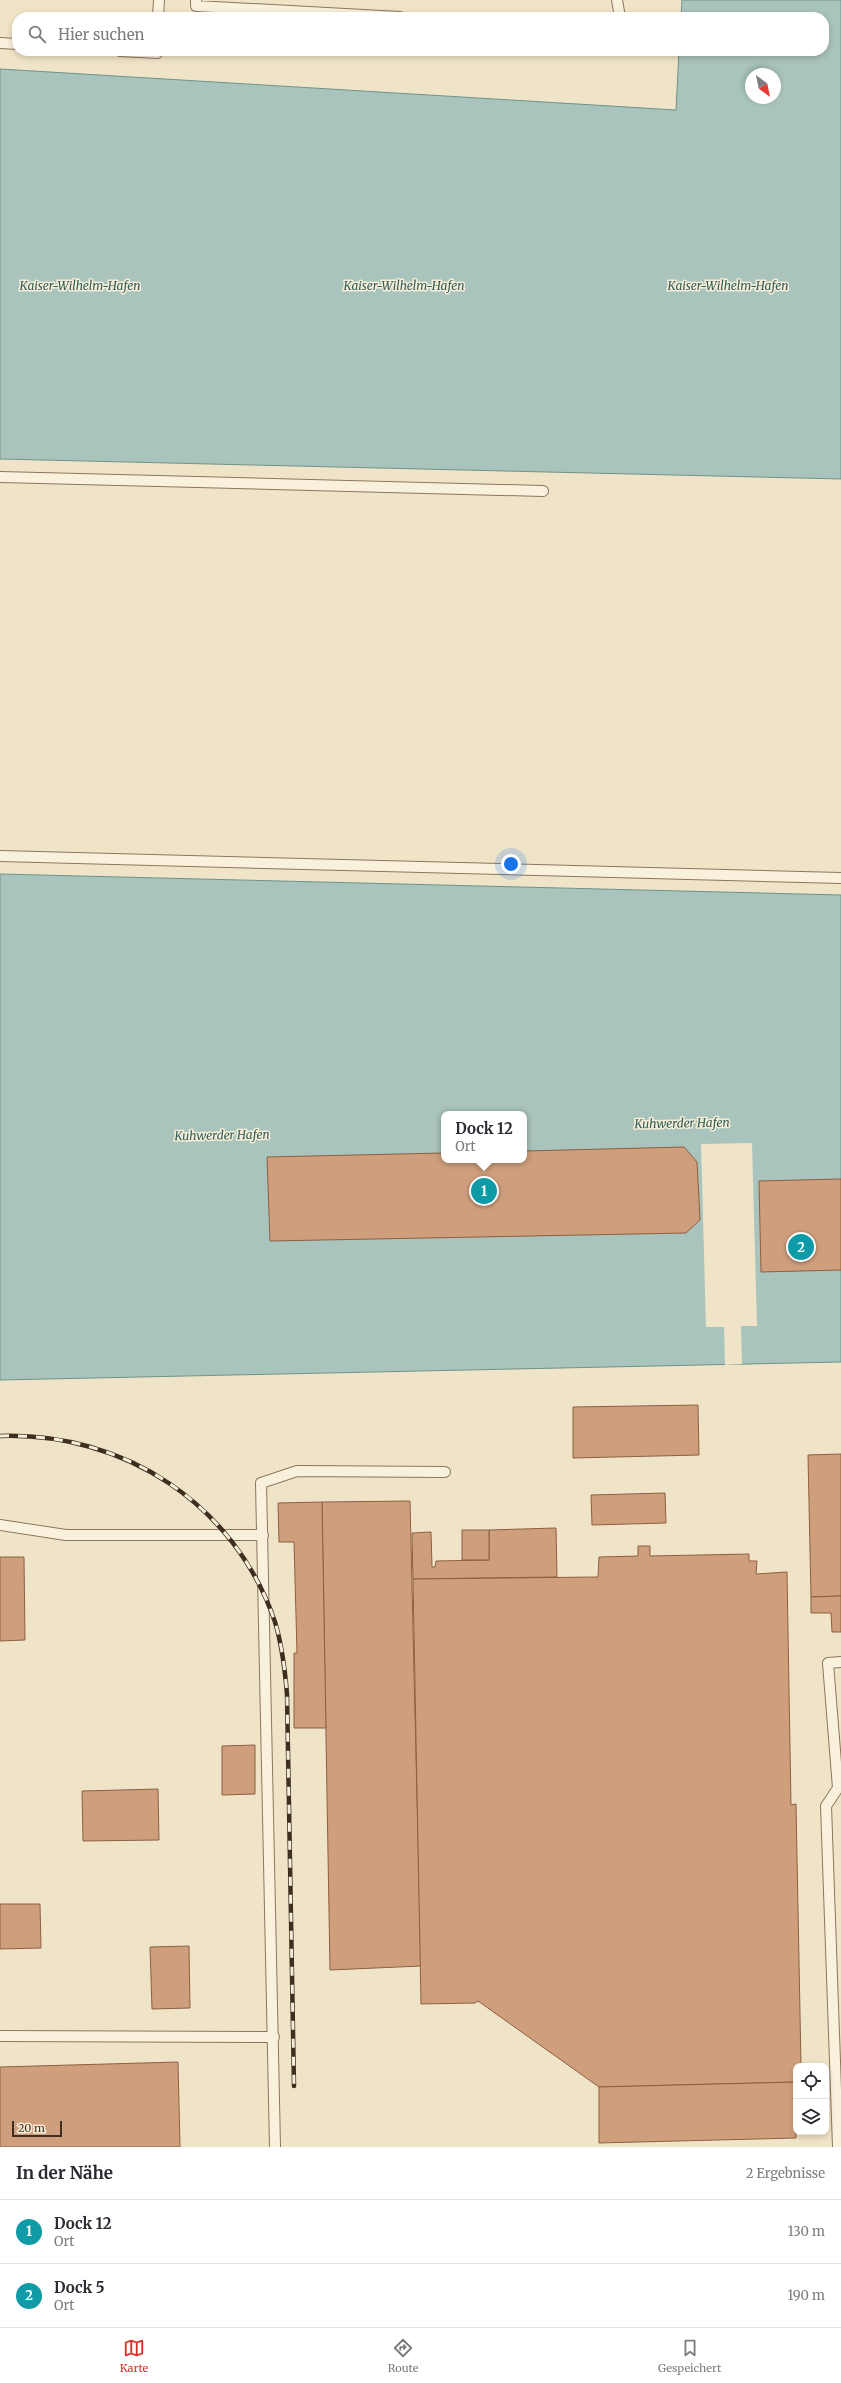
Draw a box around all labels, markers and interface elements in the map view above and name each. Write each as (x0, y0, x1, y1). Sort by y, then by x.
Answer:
search box (12, 12, 829, 56)
icon: search (26, 23, 48, 45)
text: Hier suchen (58, 25, 145, 44)
north arrow (745, 68, 781, 104)
water label: Kaiser-Wilhelm-Hafen (19, 278, 140, 293)
water label: Kaiser-Wilhelm-Hafen (343, 278, 464, 293)
water label: Kaiser-Wilhelm-Hafen (667, 278, 788, 293)
your location (501, 854, 521, 874)
popup (441, 1111, 527, 1163)
water label: Kuhwerder Hafen (633, 1115, 730, 1131)
text: Dock 12 (455, 1119, 513, 1138)
water label: Kuhwerder Hafen (173, 1127, 270, 1143)
text: Ort (455, 1138, 476, 1155)
pin: 1 (471, 1176, 497, 1206)
pin: 2 (788, 1232, 814, 1262)
map controls (793, 2063, 829, 2135)
button: locate (793, 2063, 829, 2099)
button: layers (793, 2099, 829, 2135)
scale bar (12, 2119, 62, 2138)
text: 20 m (18, 2121, 45, 2135)
text: In der Nähe (16, 2162, 113, 2184)
text: 2 Ergebnisse (746, 2165, 825, 2182)
text: Dock 12 (54, 2214, 112, 2233)
text: 1 (26, 2223, 32, 2240)
text: 130 m (788, 2223, 825, 2240)
text: Ort (54, 2233, 74, 2250)
text: Dock 5 (54, 2278, 105, 2297)
text: 2 (25, 2287, 33, 2304)
text: 190 m (788, 2287, 825, 2304)
text: Ort (54, 2297, 74, 2314)
tab: Karte (120, 2337, 148, 2375)
tab: Route (388, 2337, 418, 2375)
tab: Gespeichert (658, 2337, 721, 2375)

